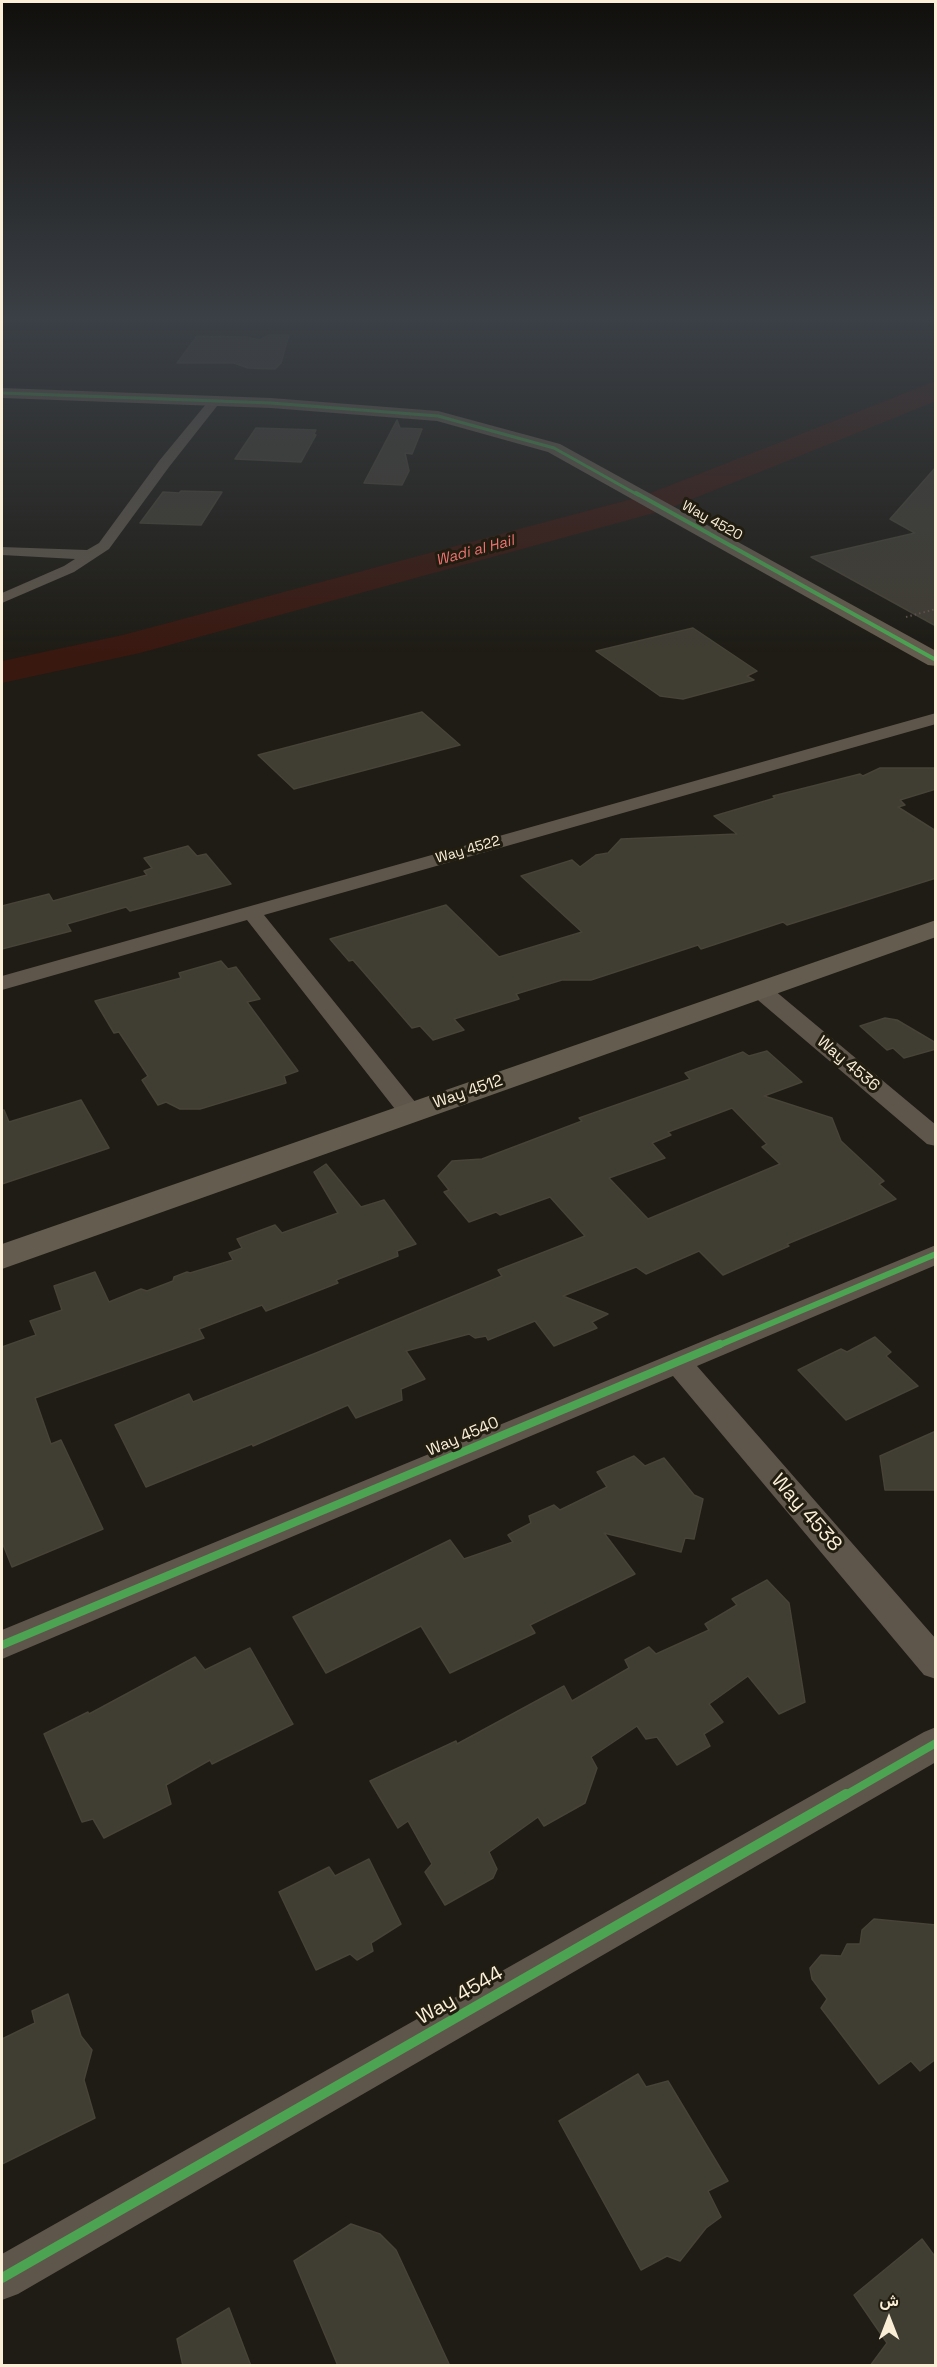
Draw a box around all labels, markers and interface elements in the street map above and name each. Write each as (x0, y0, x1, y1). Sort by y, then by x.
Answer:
street label: Way 4520 (679, 498, 745, 544)
water label: Wadi al Hail (434, 532, 516, 570)
street label: Way 4522 (434, 833, 502, 867)
street label: Way 4536 (813, 1032, 883, 1096)
street label: Way 4512 (431, 1071, 505, 1113)
street label: Way 4540 (424, 1413, 502, 1461)
street label: Way 4538 (766, 1469, 846, 1557)
street label: Way 4544 (413, 1962, 507, 2030)
north arrow (859, 2289, 919, 2349)
text: ش (879, 2290, 899, 2311)

